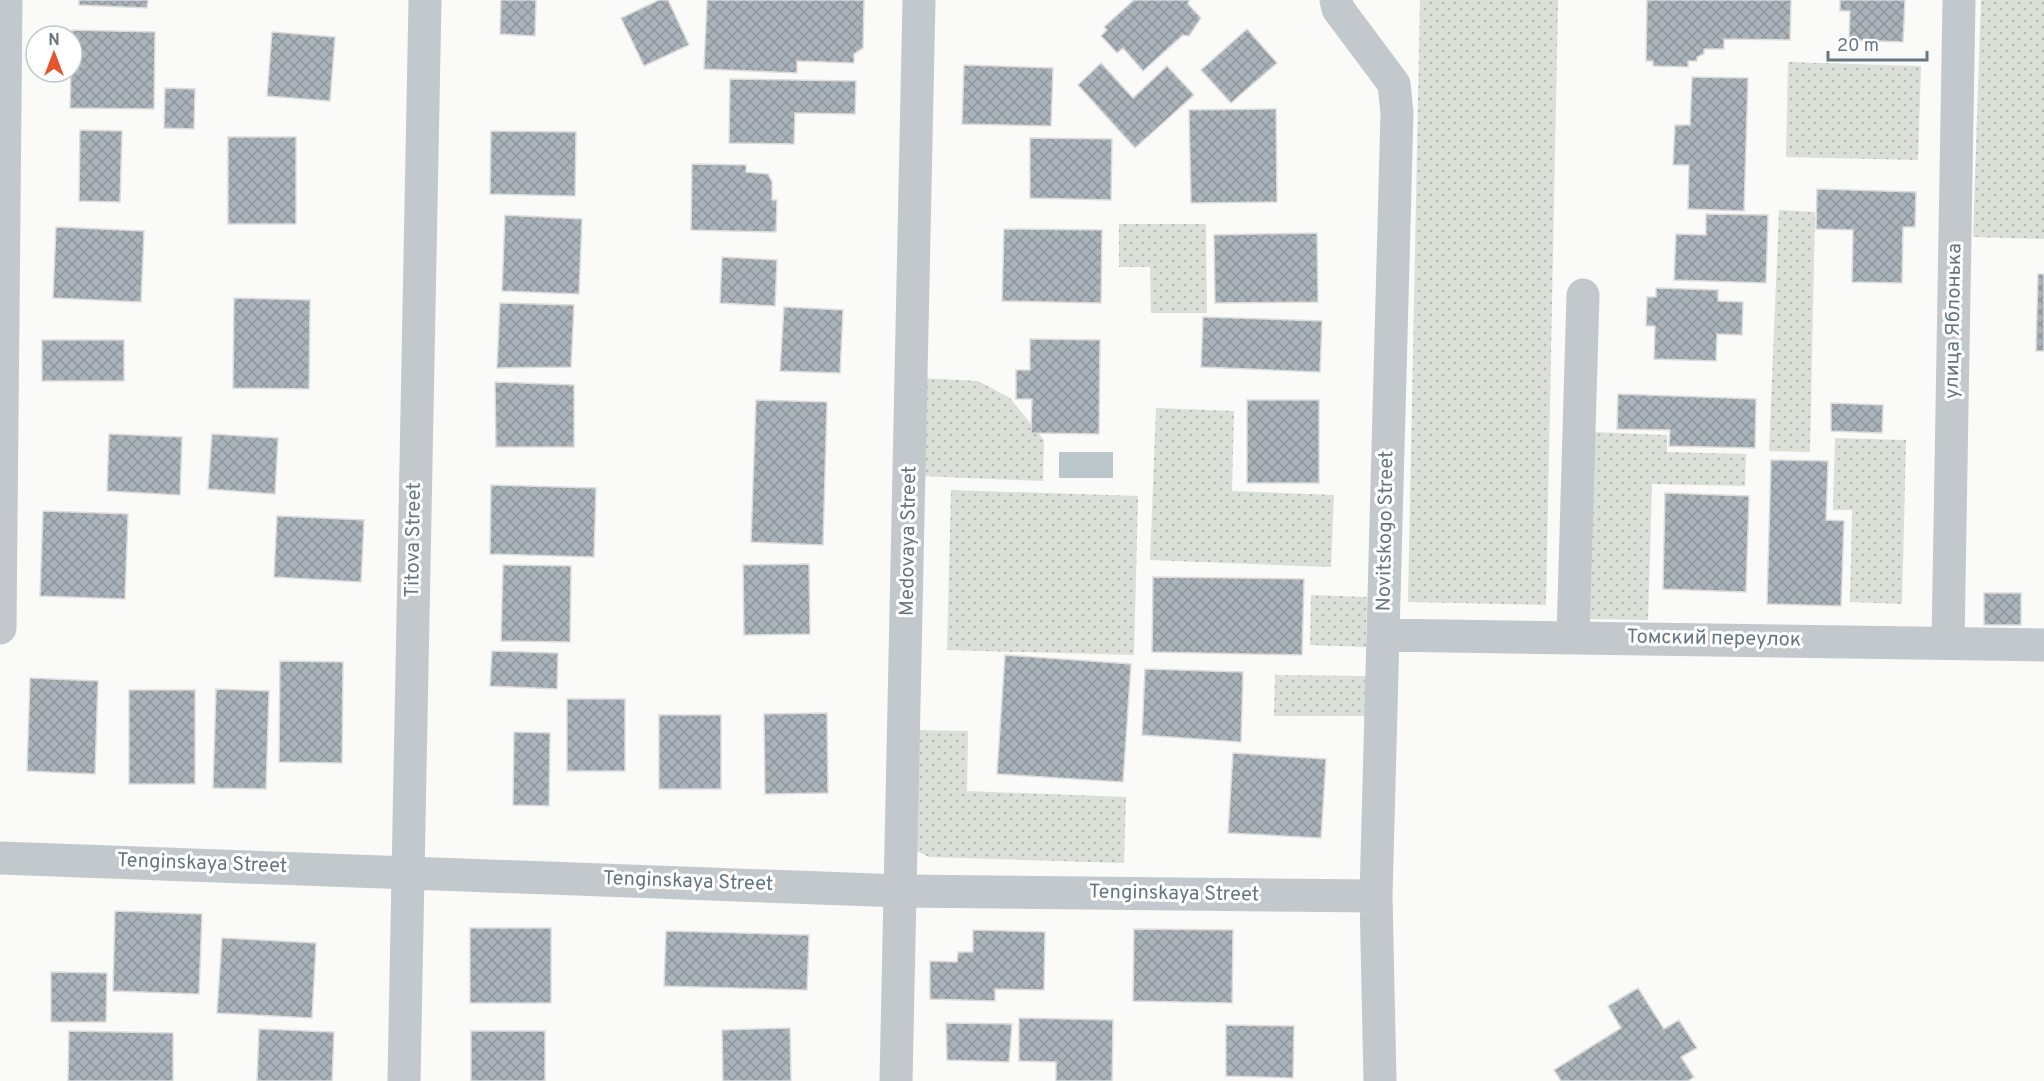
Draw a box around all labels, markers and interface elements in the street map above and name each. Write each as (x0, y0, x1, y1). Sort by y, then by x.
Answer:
north arrow (24, 24, 84, 84)
scale bar (1828, 24, 1927, 62)
text: N (48, 31, 60, 51)
text: 20 m (1837, 35, 1879, 58)
street label: улица Яблонька (1940, 243, 1968, 399)
street label: Novitskogo Street (1372, 450, 1400, 612)
street label: Medovaya Street (895, 466, 923, 616)
street label: Titova Street (400, 482, 428, 598)
street label: Томский переулок (1626, 624, 1802, 654)
street label: Tenginskaya Street (116, 848, 288, 880)
street label: Tenginskaya Street (602, 866, 774, 898)
street label: Tenginskaya Street (1089, 880, 1259, 908)

